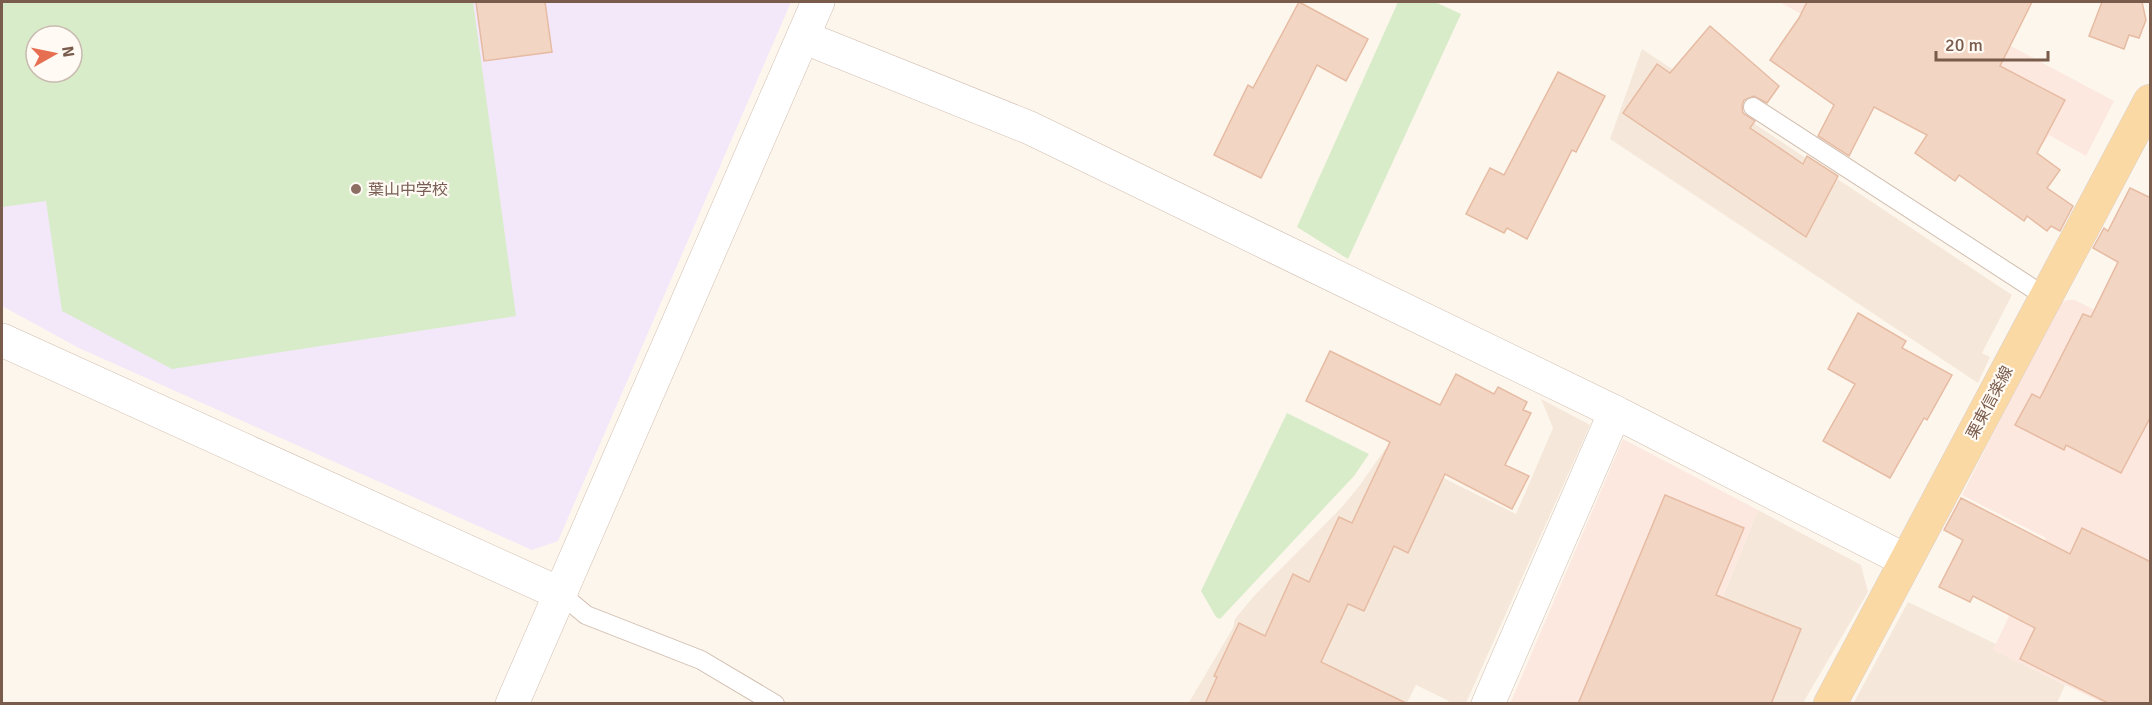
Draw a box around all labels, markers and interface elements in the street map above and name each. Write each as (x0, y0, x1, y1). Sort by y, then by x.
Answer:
north arrow (24, 24, 84, 84)
scale bar (1936, 24, 2048, 62)
text: 20 m (1945, 34, 1983, 56)
text: N (57, 45, 79, 59)
place label: 葉山中学校 (368, 180, 448, 200)
marker: 葉山中学校 (349, 182, 363, 196)
street label: 栗東信楽線 (1962, 362, 2017, 442)

